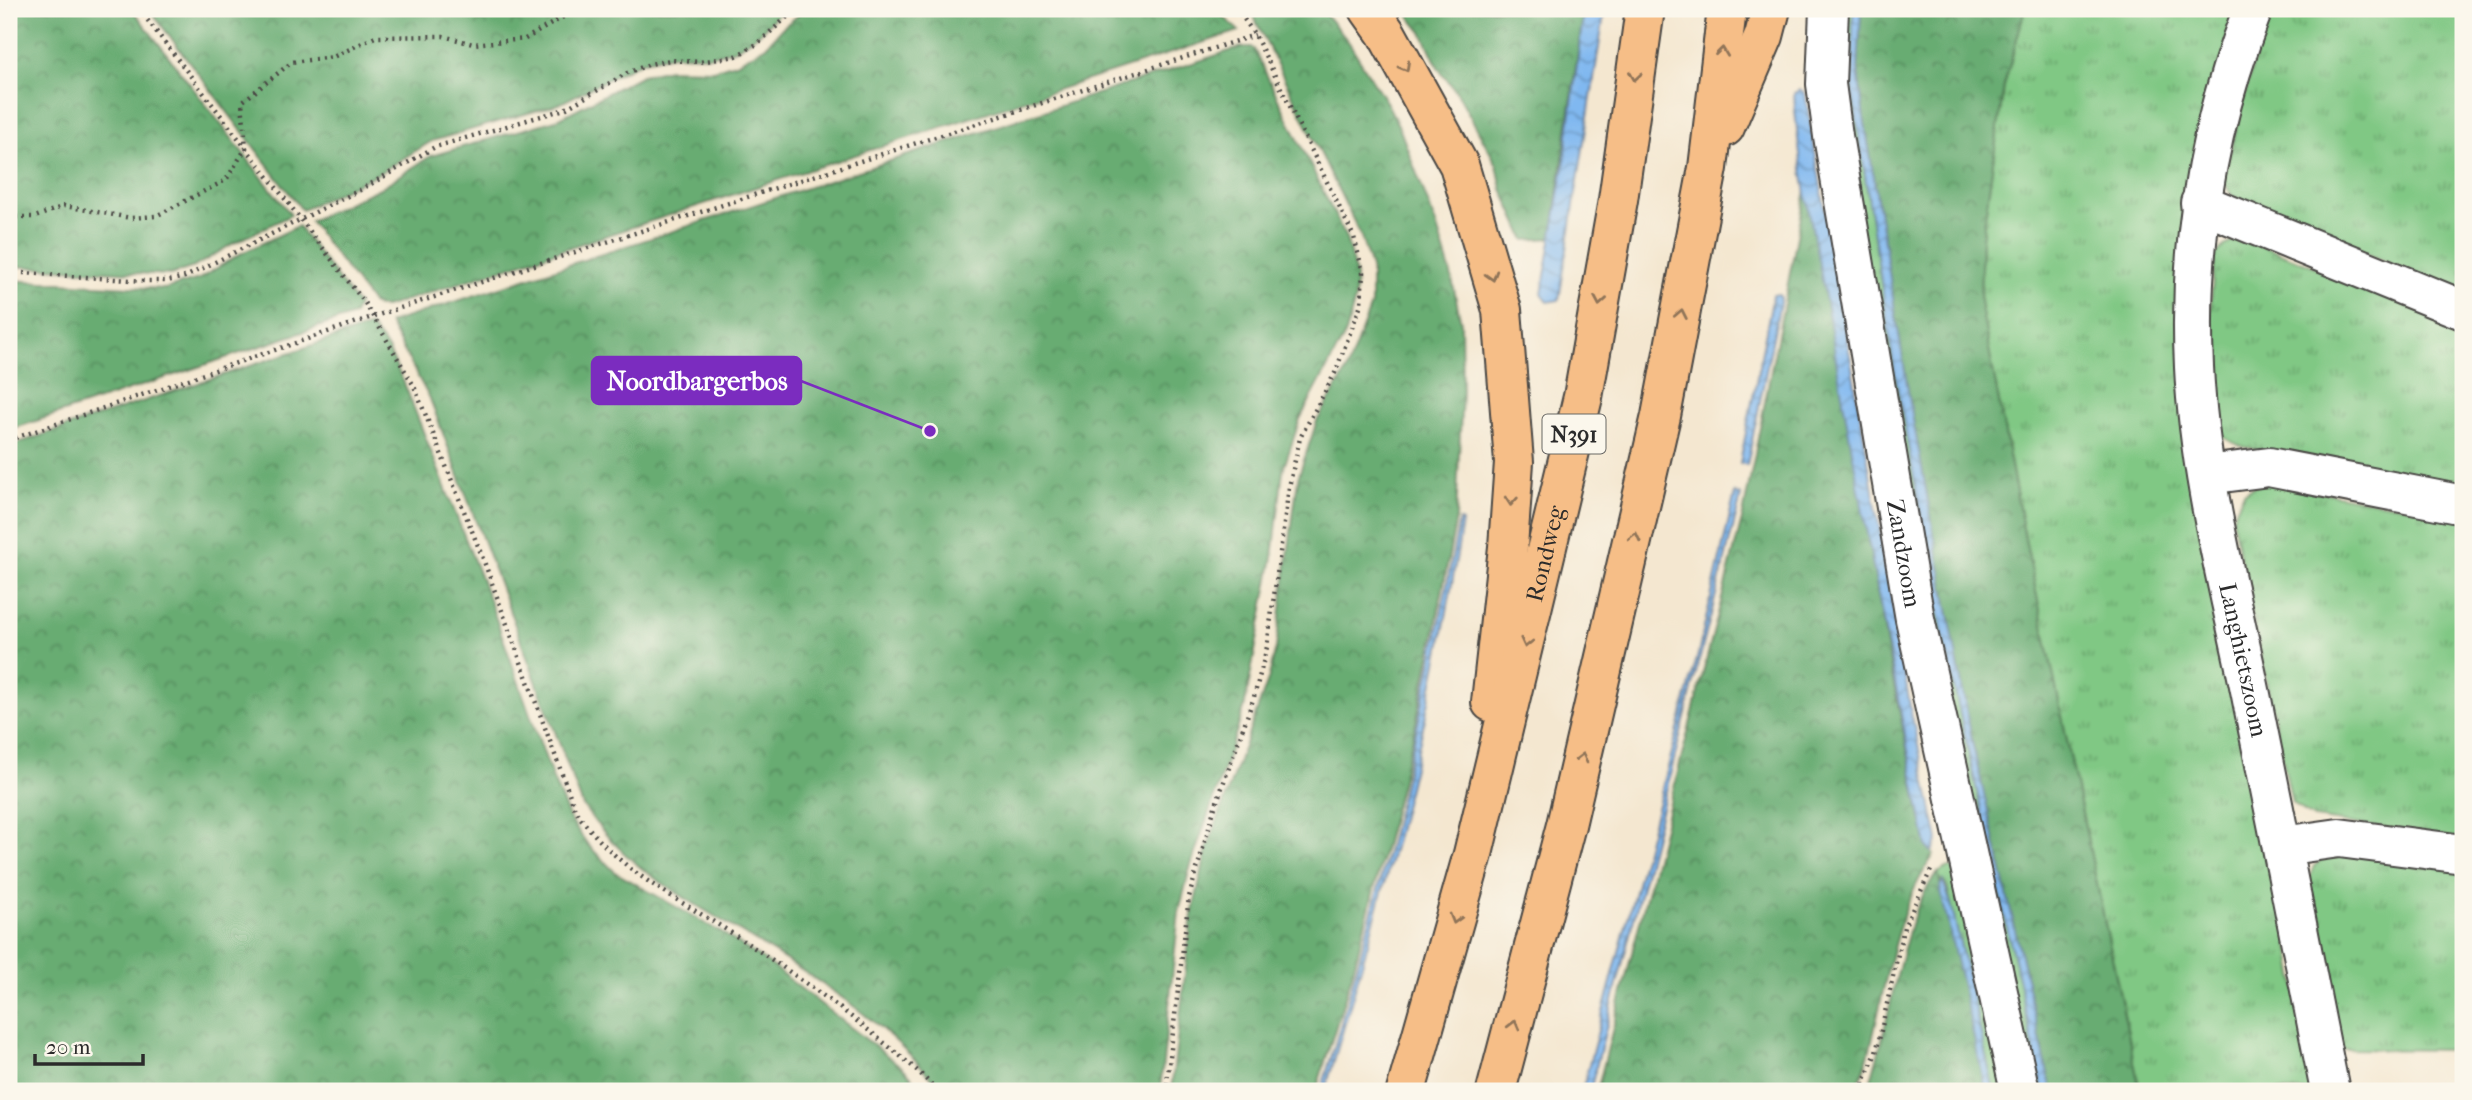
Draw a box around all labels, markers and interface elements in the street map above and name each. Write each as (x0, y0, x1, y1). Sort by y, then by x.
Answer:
one-way arrow (1714, 46, 1729, 58)
one-way arrow (1397, 60, 1410, 72)
one-way arrow (1628, 70, 1643, 82)
one-way arrow (1483, 269, 1498, 281)
one-way arrow (1593, 295, 1608, 307)
one-way arrow (1673, 308, 1688, 320)
callout: Noordbargerbos (592, 357, 801, 404)
text: Noordbargerbos (606, 366, 788, 397)
road number: N391 (1542, 414, 1606, 454)
one-way arrow (1504, 496, 1519, 507)
street label: Zandzoom (1881, 497, 1927, 610)
street label: Rondweg (1520, 502, 1571, 605)
one-way arrow (1627, 531, 1641, 543)
street label: Langhietszoom (2213, 580, 2273, 740)
one-way arrow (1520, 637, 1534, 649)
one-way arrow (1574, 752, 1588, 764)
one-way arrow (1449, 913, 1463, 925)
one-way arrow (1505, 1020, 1520, 1032)
scale bar (35, 1023, 144, 1067)
text: 20 m (46, 1035, 91, 1059)

